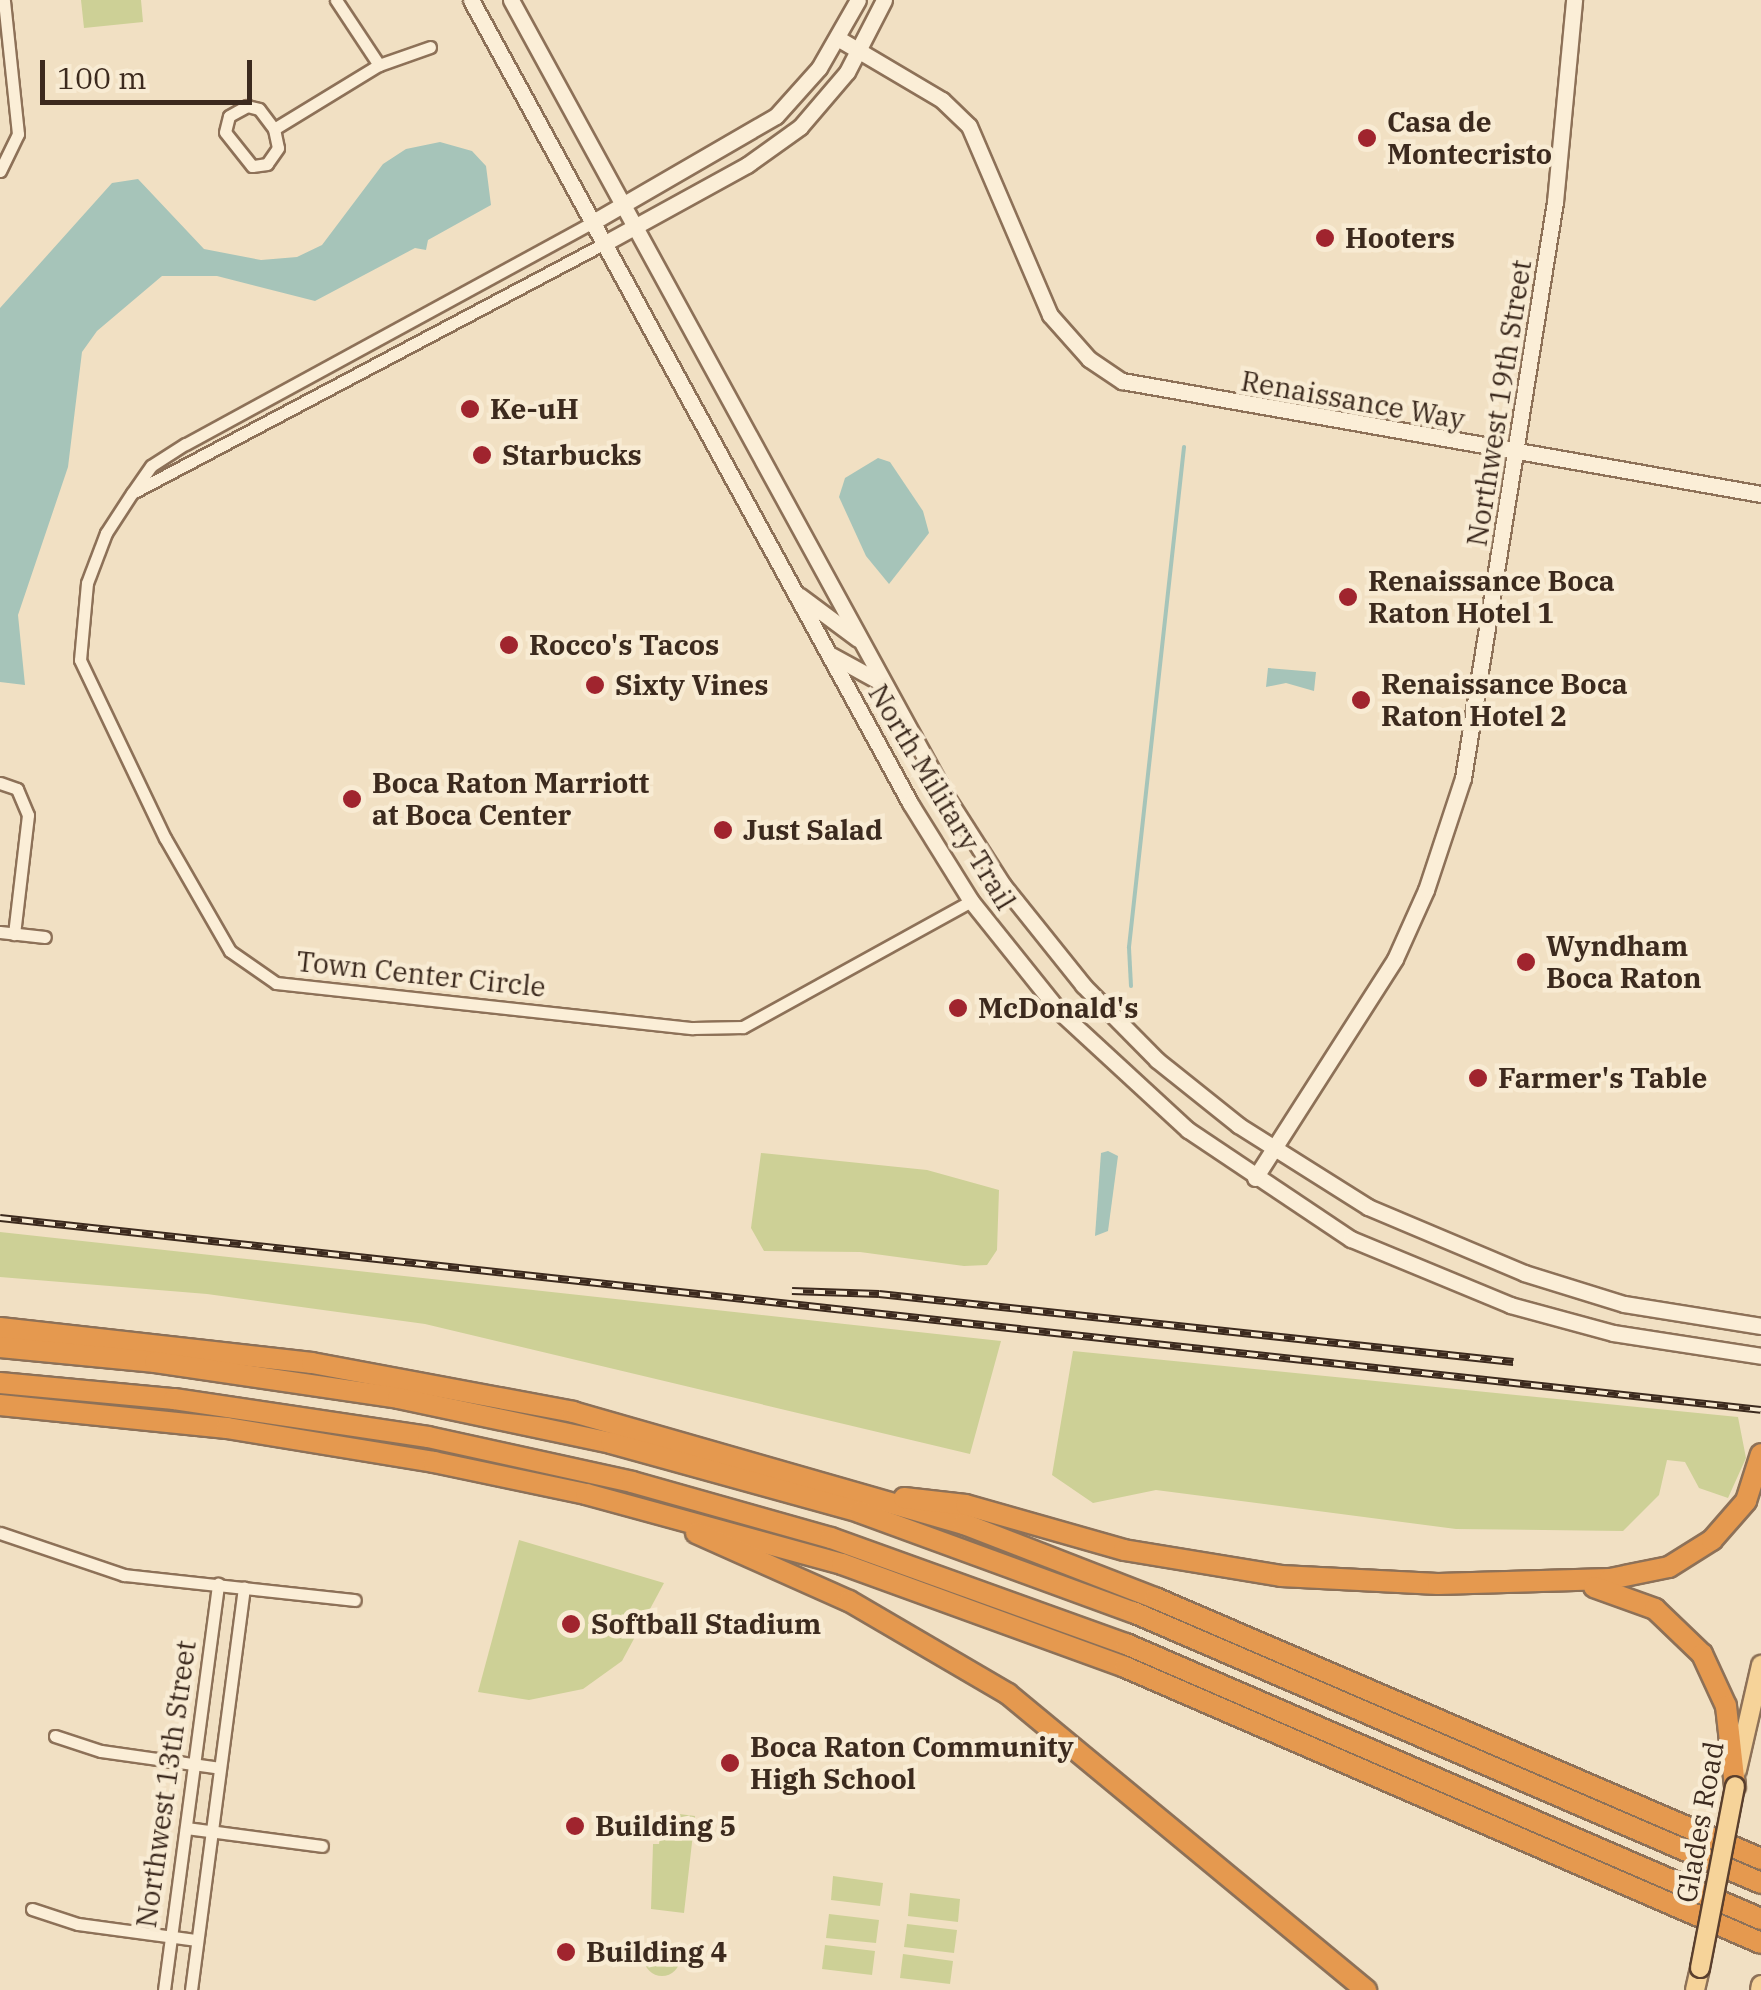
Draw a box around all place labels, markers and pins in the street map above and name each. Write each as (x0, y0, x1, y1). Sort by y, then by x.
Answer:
place label: Casa de Montecristo (1387, 105, 1552, 171)
marker: Casa de Montecristo (1356, 127, 1378, 149)
place label: Hooters (1345, 221, 1455, 255)
marker: Hooters (1314, 227, 1336, 249)
place label: Ke-uH (490, 392, 579, 426)
marker: Ke-uH (459, 398, 481, 420)
place label: Starbucks (502, 438, 642, 472)
marker: Starbucks (471, 444, 493, 466)
place label: Renaissance Boca Raton Hotel 1 (1368, 564, 1615, 630)
marker: Renaissance Boca Raton Hotel 1 (1337, 586, 1359, 608)
place label: Rocco's Tacos (529, 628, 719, 662)
marker: Rocco's Tacos (498, 634, 520, 656)
place label: Renaissance Boca Raton Hotel 2 (1381, 667, 1628, 733)
place label: Sixty Vines (615, 668, 768, 702)
marker: Sixty Vines (584, 674, 606, 696)
marker: Renaissance Boca Raton Hotel 2 (1350, 689, 1372, 711)
place label: Boca Raton Marriott at Boca Center (372, 766, 649, 832)
marker: Boca Raton Marriott at Boca Center (341, 788, 363, 810)
place label: Just Salad (743, 813, 883, 847)
marker: Just Salad (712, 819, 734, 841)
place label: Wyndham Boca Raton (1546, 929, 1702, 995)
marker: Wyndham Boca Raton (1515, 951, 1537, 973)
place label: McDonald's (978, 991, 1139, 1025)
marker: McDonald's (947, 997, 969, 1019)
place label: Farmer's Table (1498, 1061, 1707, 1095)
marker: Farmer's Table (1467, 1067, 1489, 1089)
place label: Softball Stadium (591, 1607, 821, 1641)
marker: Softball Stadium (560, 1613, 582, 1635)
place label: Boca Raton Community High School (750, 1730, 1074, 1796)
marker: Boca Raton Community High School (719, 1752, 741, 1774)
place label: Building 5 (595, 1809, 736, 1843)
marker: Building 5 (564, 1815, 586, 1837)
place label: Building 4 (586, 1935, 727, 1969)
marker: Building 4 (555, 1941, 577, 1963)

